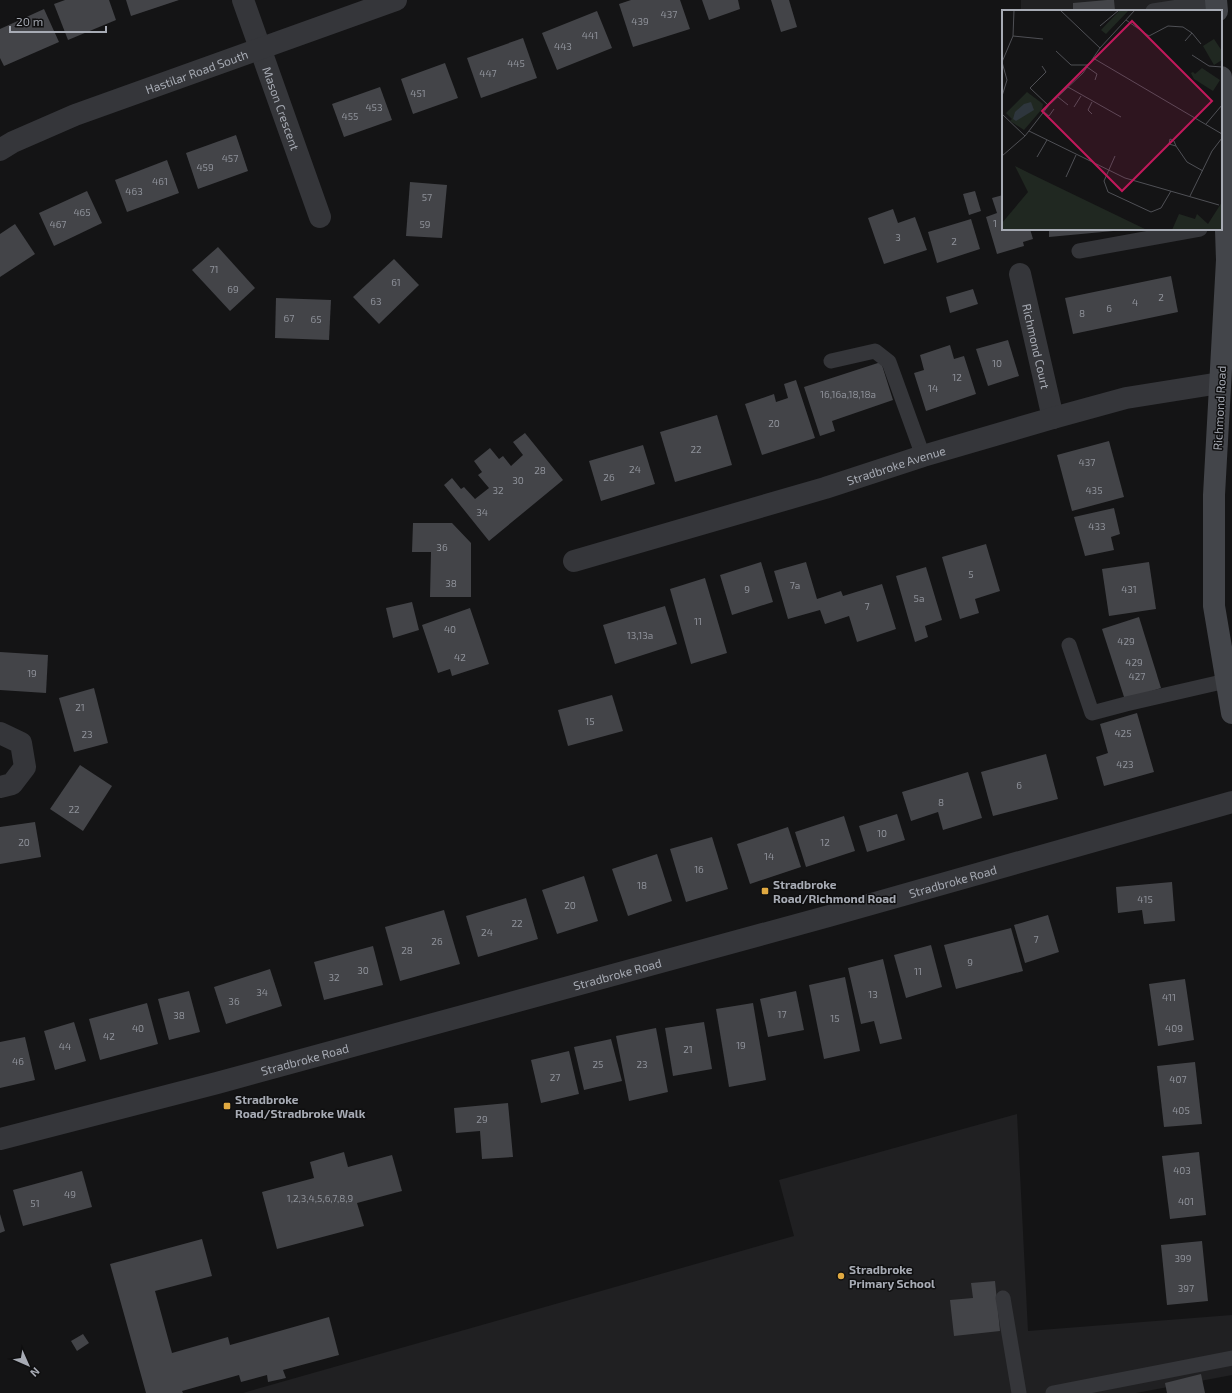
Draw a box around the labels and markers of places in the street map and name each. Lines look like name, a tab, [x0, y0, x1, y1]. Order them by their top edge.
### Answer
place label: Stradbroke Road/Richmond Road	[773, 877, 896, 905]
marker: Stradbroke Road/Richmond Road	[760, 886, 770, 896]
place label: Stradbroke Road/Stradbroke Walk	[235, 1092, 366, 1120]
marker: Stradbroke Road/Stradbroke Walk	[222, 1101, 232, 1111]
place label: Stradbroke Primary School	[849, 1262, 935, 1291]
marker: Stradbroke Primary School	[836, 1271, 846, 1281]

